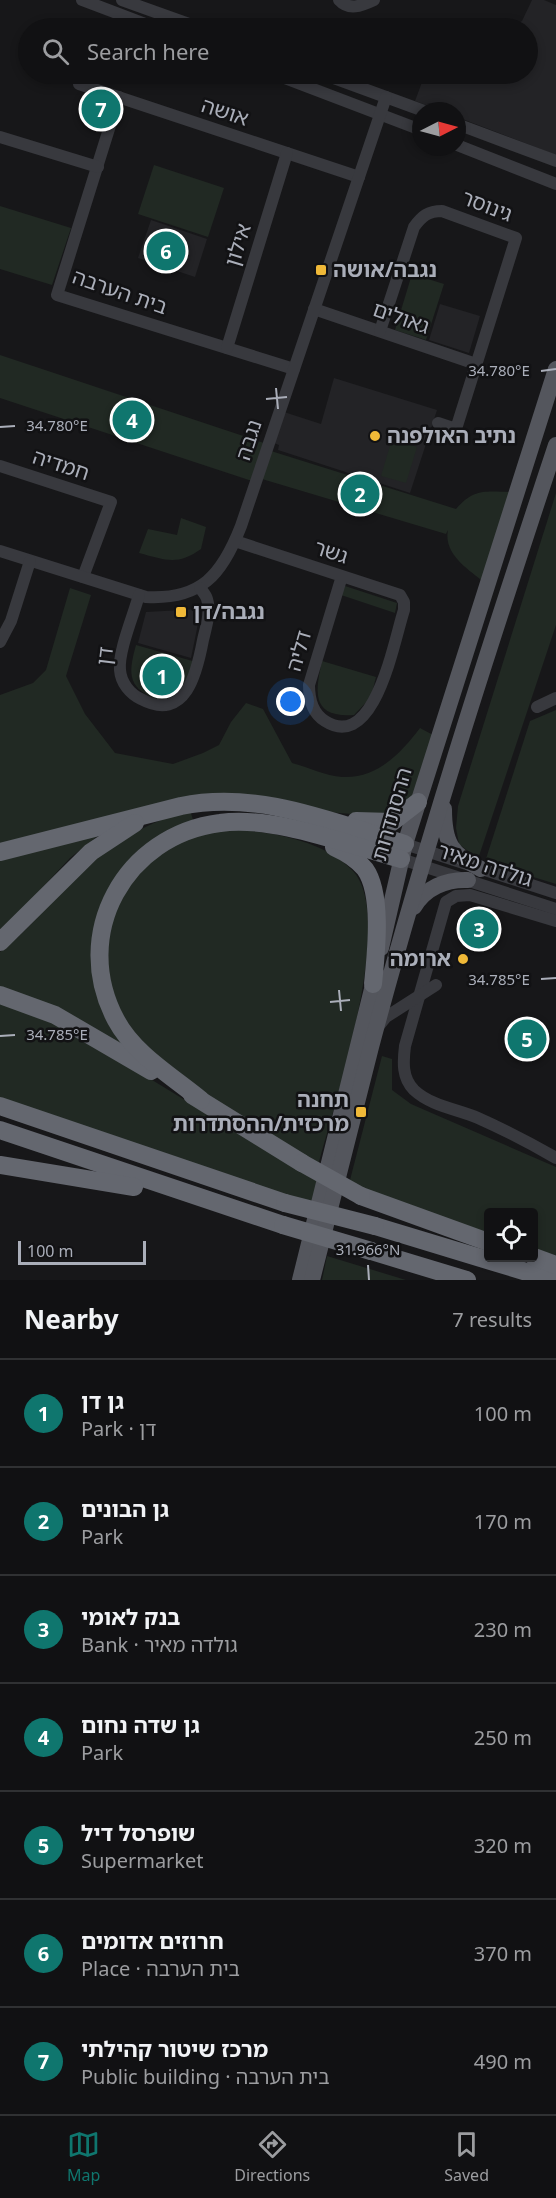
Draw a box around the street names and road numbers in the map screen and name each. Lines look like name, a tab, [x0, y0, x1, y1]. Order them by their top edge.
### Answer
street label: אושה	[198, 90, 253, 132]
street label: גינוסר	[458, 183, 517, 227]
street label: אילון	[217, 220, 257, 269]
street label: בית הערבה	[69, 262, 171, 320]
street label: גאולים	[369, 294, 434, 340]
street label: נגבה	[228, 416, 268, 464]
street label: חמדיה	[29, 442, 93, 486]
street label: גשר	[311, 532, 352, 570]
street label: דליה	[279, 627, 317, 674]
street label: דן	[89, 645, 119, 667]
street label: ההסתדרות	[364, 764, 418, 864]
street label: גולדה מאיר	[434, 836, 536, 893]

